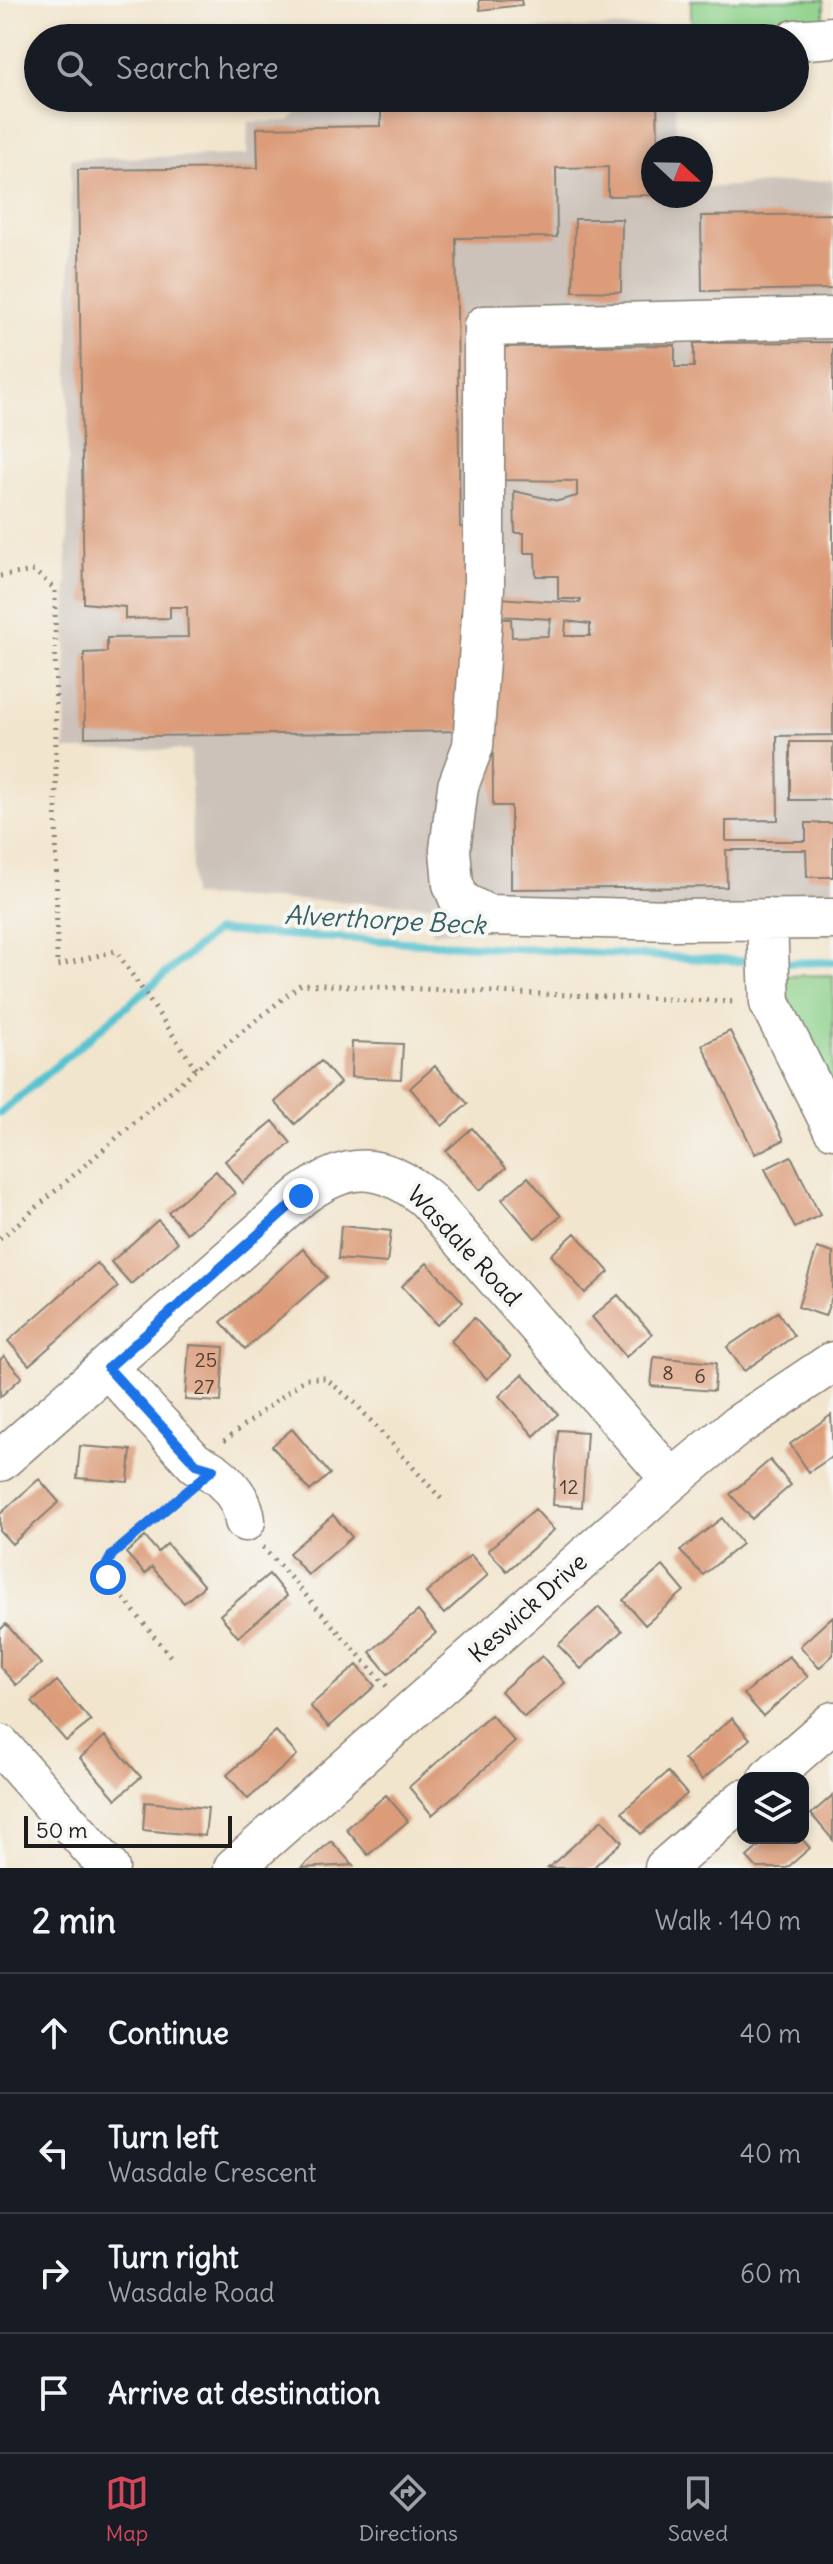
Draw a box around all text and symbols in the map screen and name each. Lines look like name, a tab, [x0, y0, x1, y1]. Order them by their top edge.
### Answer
search box	[24, 24, 809, 112]
icon: search	[52, 46, 96, 90]
text: Search here	[116, 49, 279, 87]
north arrow	[641, 136, 713, 208]
water label: Alverthorpe Beck	[284, 898, 488, 941]
route end	[283, 1178, 319, 1214]
street label: Wasdale Road	[401, 1179, 528, 1312]
house number: 25	[195, 1347, 217, 1372]
house number: 8	[662, 1360, 674, 1385]
house number: 6	[694, 1363, 706, 1388]
house number: 27	[194, 1374, 215, 1399]
house number: 12	[560, 1474, 578, 1499]
street label: Keswick Drive	[462, 1546, 593, 1668]
route start	[90, 1559, 126, 1595]
map controls	[737, 1772, 809, 1844]
button: layers	[737, 1772, 809, 1844]
scale bar	[24, 1812, 232, 1848]
text: 50 m	[36, 1816, 88, 1844]
text: 2 min	[32, 1899, 116, 1942]
text: Walk · 140 m	[655, 1904, 801, 1937]
icon: ahead	[32, 2011, 76, 2055]
text: Continue	[108, 2014, 229, 2052]
text: 40 m	[740, 2017, 801, 2050]
text: Turn left	[108, 2118, 219, 2156]
icon: left	[32, 2131, 76, 2175]
text: 40 m	[740, 2137, 801, 2170]
text: Wasdale Crescent	[108, 2156, 317, 2189]
text: Turn right	[108, 2238, 239, 2276]
icon: right	[32, 2251, 76, 2295]
text: 60 m	[740, 2257, 801, 2290]
text: Wasdale Road	[108, 2276, 275, 2309]
icon: arrive	[32, 2371, 76, 2415]
text: Arrive at destination	[108, 2374, 380, 2412]
tab: Map	[105, 2471, 149, 2547]
tab: Directions	[359, 2471, 458, 2547]
tab: Saved	[668, 2471, 728, 2547]

